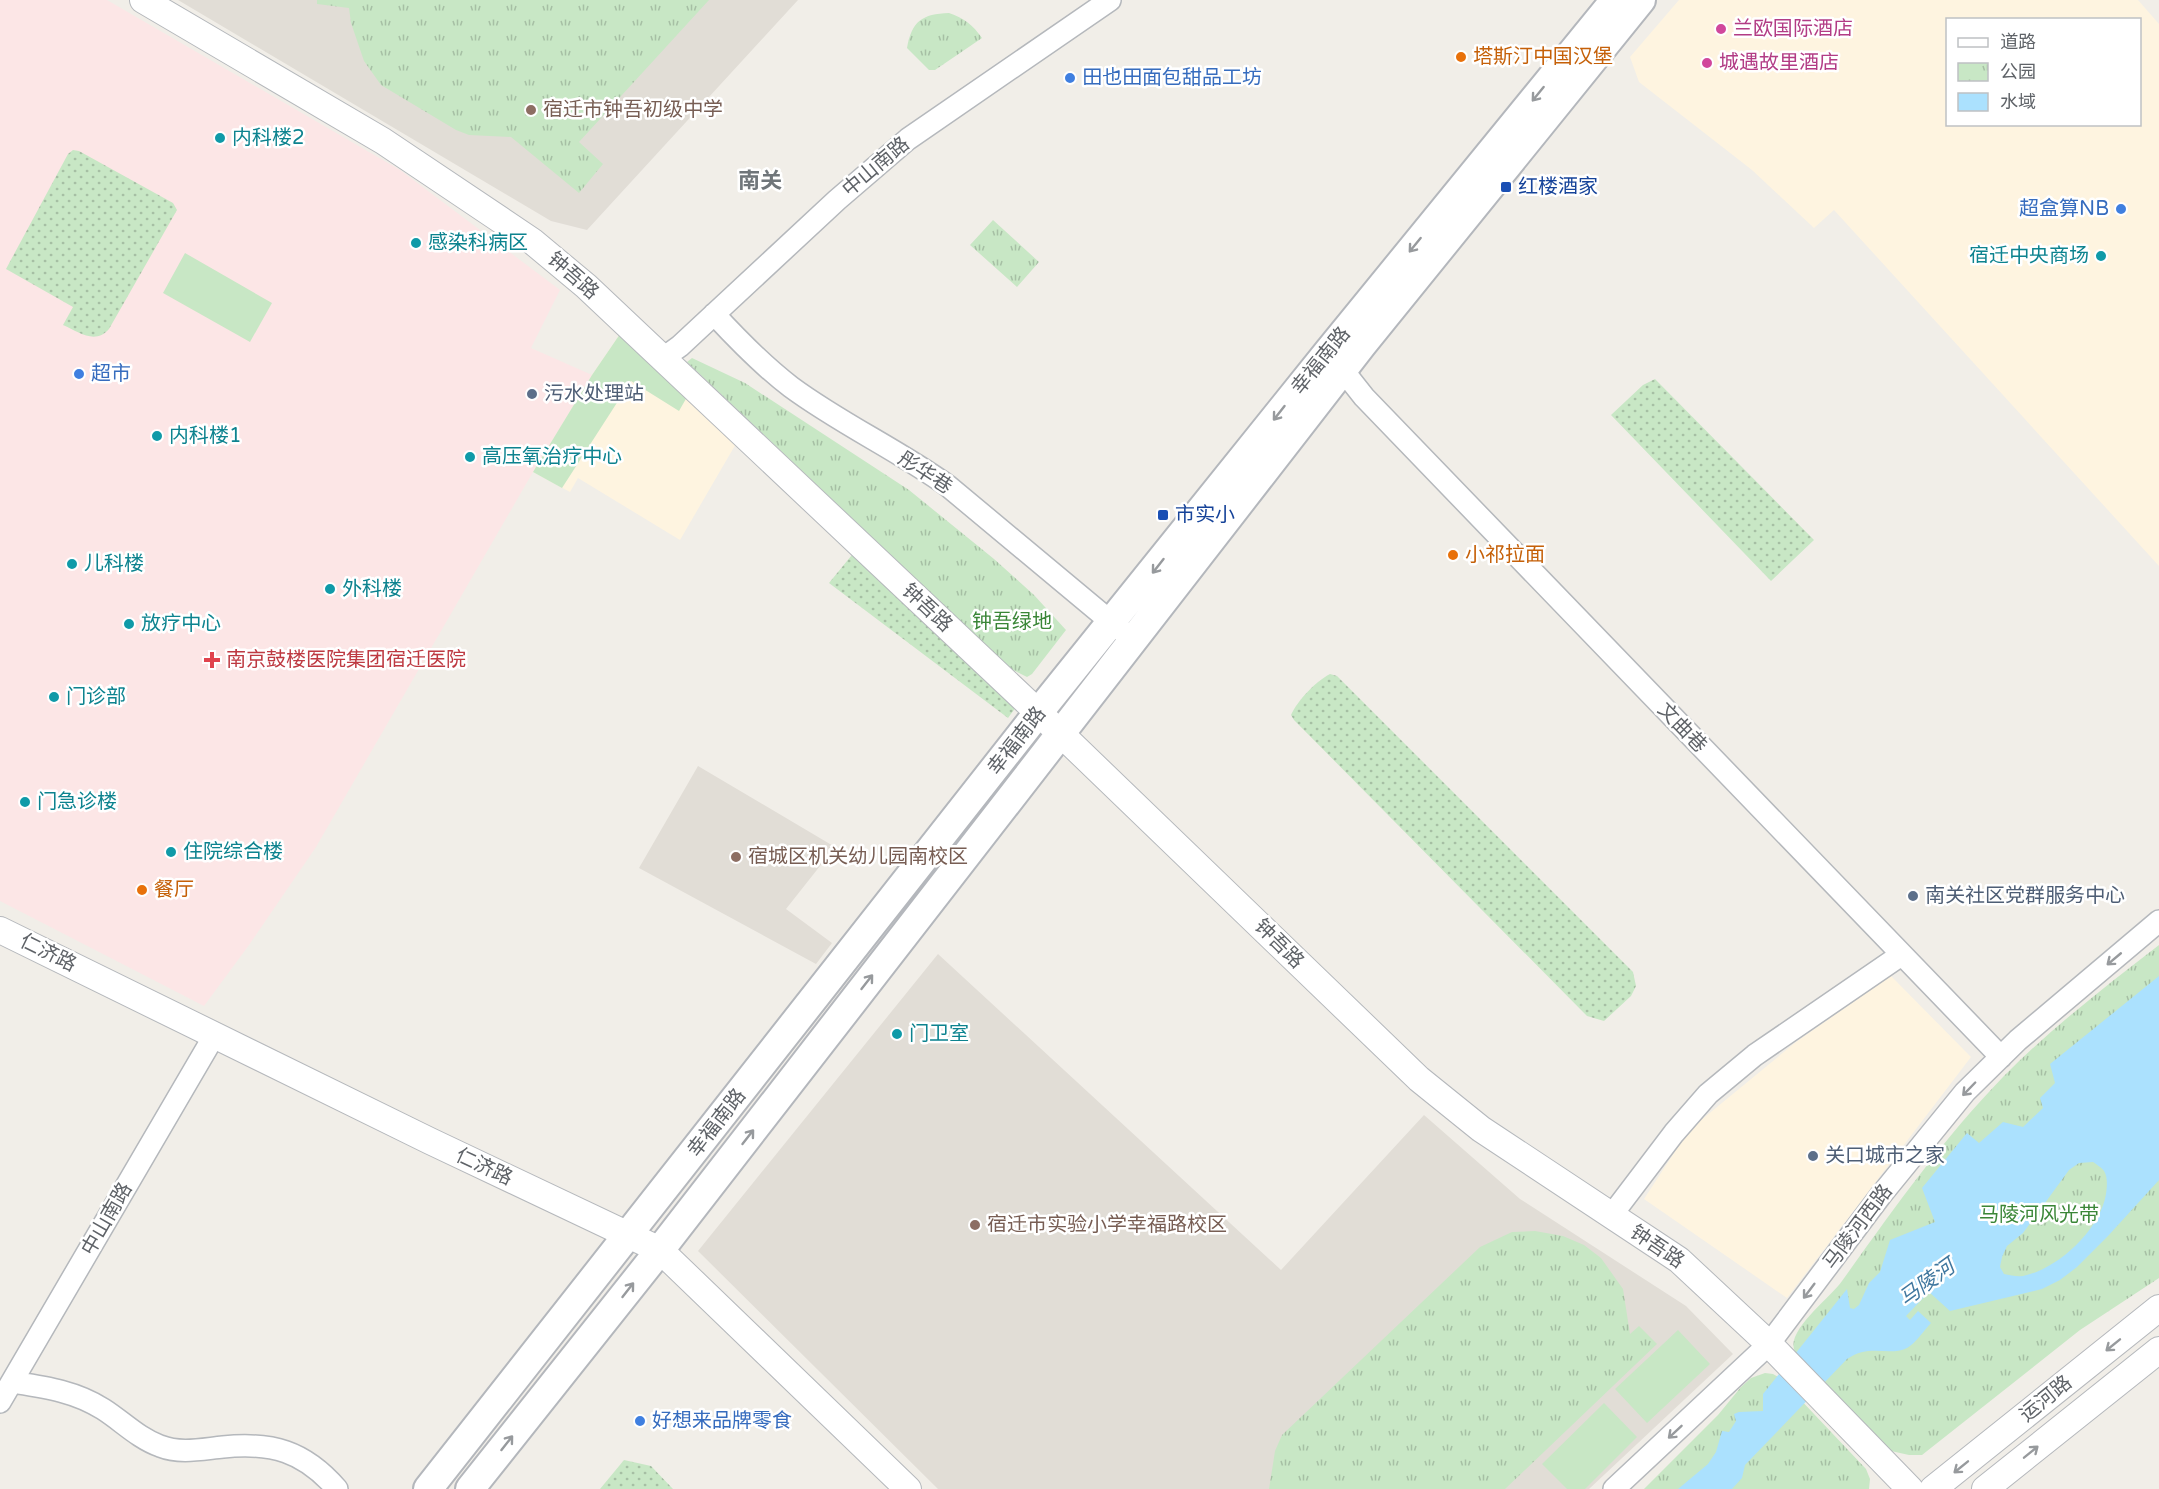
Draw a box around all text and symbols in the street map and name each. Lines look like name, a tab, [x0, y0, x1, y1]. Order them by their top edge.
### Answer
place label: 兰欧国际酒店	[1733, 17, 1853, 41]
legend	[1946, 18, 2141, 126]
marker: 兰欧国际酒店	[1714, 22, 1728, 36]
text: 道路	[2000, 31, 2036, 53]
place label: 塔斯汀中国汉堡	[1473, 45, 1613, 69]
marker: 塔斯汀中国汉堡	[1454, 50, 1468, 64]
place label: 城遇故里酒店	[1719, 51, 1839, 75]
marker: 城遇故里酒店	[1700, 56, 1714, 70]
text: 公园	[2000, 61, 2036, 83]
place label: 田也田面包甜品工坊	[1082, 66, 1262, 90]
marker: 田也田面包甜品工坊	[1063, 71, 1077, 85]
one-way arrow	[1532, 86, 1545, 102]
text: 水域	[2000, 91, 2036, 113]
place label: 宿迁市钟吾初级中学	[543, 98, 723, 122]
marker: 宿迁市钟吾初级中学	[524, 103, 538, 117]
place label: 内科楼2	[232, 126, 305, 150]
marker: 内科楼2	[213, 131, 227, 145]
street label: 中山南路	[838, 132, 914, 202]
district label: 南关	[738, 168, 782, 194]
place label: 红楼酒家	[1518, 175, 1598, 199]
marker: 红楼酒家	[1499, 180, 1513, 194]
place label: 超盒算NB	[2019, 197, 2109, 221]
marker: 超盒算NB	[2114, 202, 2128, 216]
place label: 感染科病区	[428, 231, 528, 255]
marker: 感染科病区	[409, 236, 423, 250]
one-way arrow	[1408, 237, 1422, 252]
place label: 宿迁中央商场	[1969, 244, 2089, 268]
street label: 钟吾路	[542, 247, 604, 305]
marker: 宿迁中央商场	[2094, 249, 2108, 263]
street label: 幸福南路	[1287, 322, 1355, 400]
place label: 超市	[91, 362, 131, 386]
marker: 超市	[72, 367, 86, 381]
place label: 污水处理站	[544, 382, 644, 406]
marker: 污水处理站	[525, 387, 539, 401]
one-way arrow	[1273, 405, 1286, 421]
place label: 内科楼1	[169, 424, 242, 448]
marker: 内科楼1	[150, 429, 164, 443]
place label: 高压氧治疗中心	[482, 445, 622, 469]
street label: 彤华巷	[893, 447, 957, 499]
marker: 高压氧治疗中心	[463, 450, 477, 464]
place label: 市实小	[1175, 503, 1235, 527]
marker: 市实小	[1156, 508, 1170, 522]
place label: 小祁拉面	[1465, 543, 1545, 567]
marker: 小祁拉面	[1446, 548, 1460, 562]
place label: 儿科楼	[84, 552, 144, 576]
marker: 儿科楼	[65, 557, 79, 571]
one-way arrow	[1151, 557, 1164, 573]
place label: 外科楼	[342, 577, 402, 601]
street label: 钟吾路	[897, 579, 957, 637]
marker: 外科楼	[323, 582, 337, 596]
park label: 钟吾绿地	[972, 610, 1052, 634]
place label: 放疗中心	[141, 612, 221, 636]
marker: 放疗中心	[122, 617, 136, 631]
place label: 南京鼓楼医院集团宿迁医院	[226, 648, 466, 672]
marker: 南京鼓楼医院集团宿迁医院	[203, 651, 221, 669]
place label: 门诊部	[66, 685, 126, 709]
marker: 门诊部	[47, 690, 61, 704]
street label: 文曲巷	[1653, 698, 1711, 758]
street label: 幸福南路	[983, 702, 1051, 780]
place label: 门急诊楼	[37, 790, 117, 814]
marker: 门急诊楼	[18, 795, 32, 809]
place label: 住院综合楼	[183, 840, 283, 864]
marker: 住院综合楼	[164, 845, 178, 859]
place label: 宿城区机关幼儿园南校区	[748, 845, 968, 869]
marker: 宿城区机关幼儿园南校区	[729, 850, 743, 864]
place label: 餐厅	[154, 878, 194, 902]
marker: 餐厅	[135, 883, 149, 897]
place label: 南关社区党群服务中心	[1925, 884, 2125, 908]
marker: 南关社区党群服务中心	[1906, 889, 1920, 903]
street label: 钟吾路	[1249, 914, 1309, 974]
street label: 仁济路	[16, 929, 80, 977]
one-way arrow	[2107, 952, 2122, 966]
one-way arrow	[861, 975, 873, 991]
place label: 门卫室	[909, 1022, 969, 1046]
marker: 门卫室	[890, 1027, 904, 1041]
one-way arrow	[1961, 1081, 1976, 1096]
street label: 幸福南路	[683, 1084, 751, 1162]
one-way arrow	[741, 1129, 754, 1145]
street label: 仁济路	[452, 1143, 516, 1191]
place label: 关口城市之家	[1825, 1144, 1945, 1168]
marker: 关口城市之家	[1806, 1149, 1820, 1163]
street label: 中山南路	[77, 1178, 137, 1260]
street label: 马陵河西路	[1818, 1180, 1898, 1274]
park label: 马陵河风光带	[1979, 1203, 2099, 1227]
place label: 宿迁市实验小学幸福路校区	[987, 1213, 1227, 1237]
marker: 宿迁市实验小学幸福路校区	[968, 1218, 982, 1232]
street label: 钟吾路	[1625, 1220, 1689, 1274]
water label: 马陵河	[1894, 1252, 1963, 1312]
one-way arrow	[621, 1283, 634, 1299]
one-way arrow	[1803, 1283, 1816, 1299]
one-way arrow	[2106, 1338, 2122, 1351]
street label: 运河路	[2015, 1371, 2077, 1427]
place label: 好想来品牌零食	[652, 1409, 792, 1433]
marker: 好想来品牌零食	[633, 1414, 647, 1428]
one-way arrow	[1668, 1425, 1683, 1439]
one-way arrow	[500, 1435, 513, 1451]
one-way arrow	[2022, 1446, 2038, 1459]
one-way arrow	[1953, 1460, 1969, 1473]

